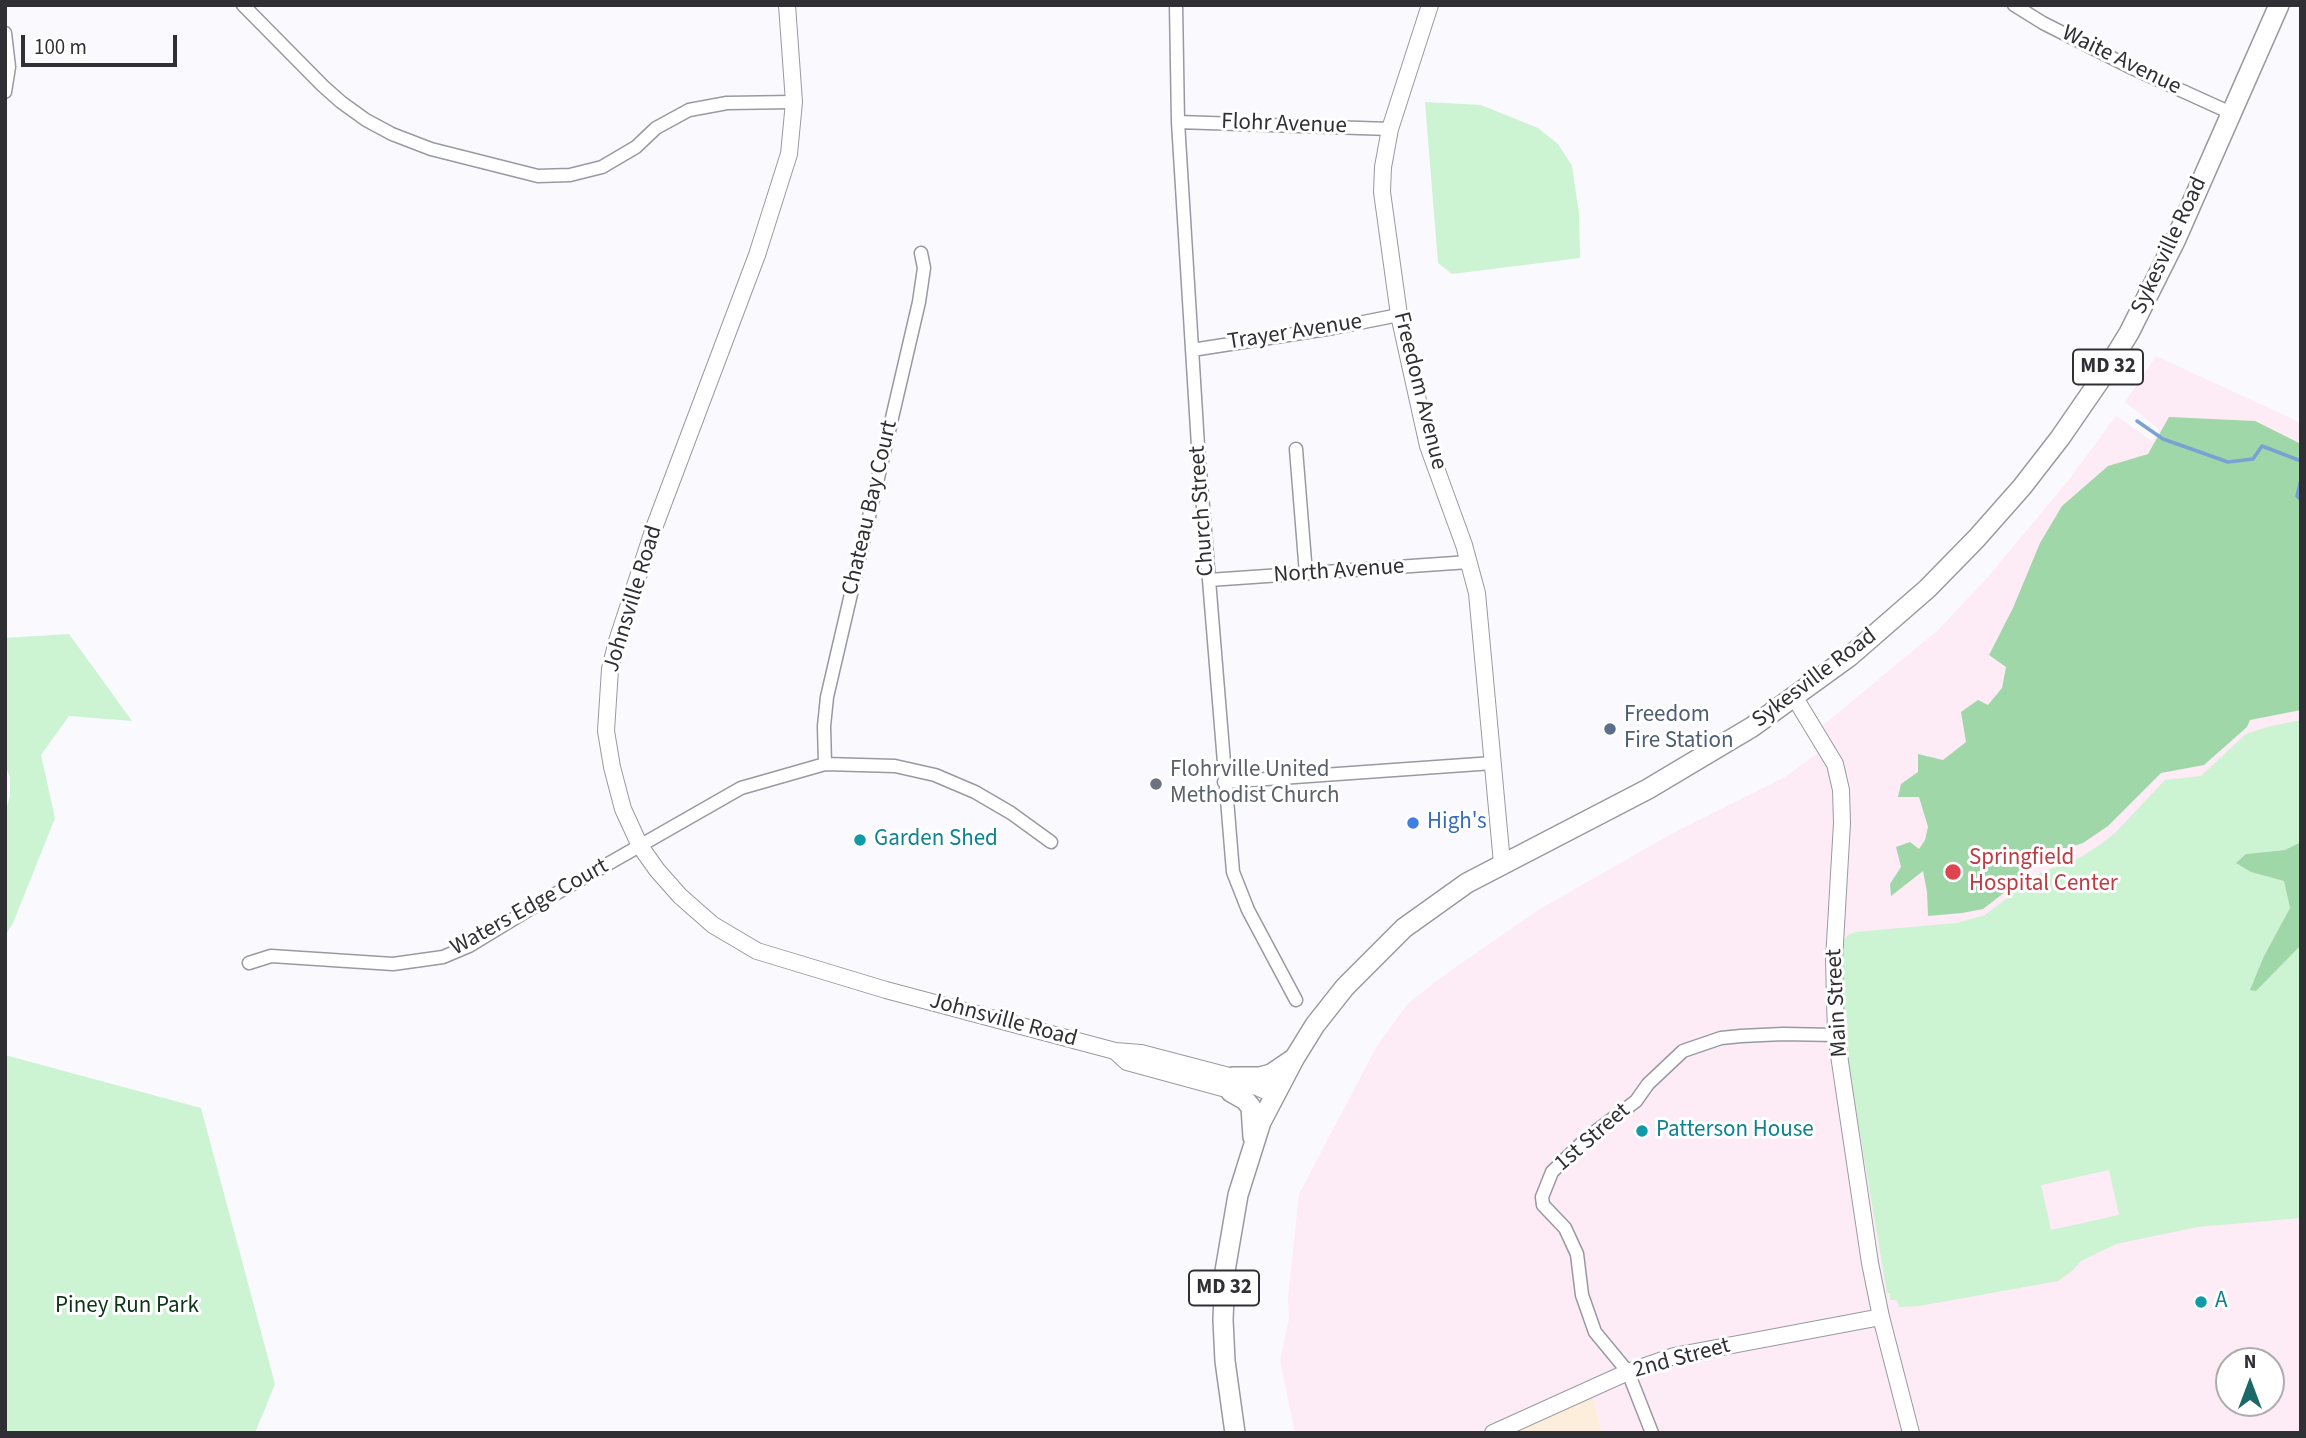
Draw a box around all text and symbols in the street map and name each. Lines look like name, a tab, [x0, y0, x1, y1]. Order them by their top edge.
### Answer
street label: Waite Avenue	[2057, 20, 2185, 102]
scale bar	[24, 21, 180, 65]
text: 100 m	[34, 32, 87, 62]
street label: Flohr Avenue	[1221, 109, 1347, 141]
street label: Sykesville Road	[2126, 173, 2214, 319]
street label: Trayer Avenue	[1226, 309, 1364, 357]
street label: Freedom Avenue	[1386, 309, 1452, 473]
road number: MD 32	[2073, 350, 2143, 384]
street label: Chateau Bay Court	[837, 418, 905, 598]
street label: Church Street	[1185, 445, 1221, 577]
street label: Johnsville Road	[599, 522, 669, 676]
street label: North Avenue	[1273, 554, 1405, 590]
street label: Sykesville Road	[1747, 623, 1883, 735]
place label: Freedom Fire Station	[1624, 702, 1734, 756]
marker: Freedom Fire Station	[1602, 721, 1618, 737]
place label: Flohrville United Methodist Church	[1170, 757, 1340, 811]
marker: Flohrville United Methodist Church	[1148, 776, 1164, 792]
place label: High's	[1427, 809, 1487, 837]
marker: High's	[1405, 815, 1421, 831]
place label: Garden Shed	[874, 826, 998, 854]
marker: Garden Shed	[852, 832, 868, 848]
place label: Springfield Hospital Center	[1969, 845, 2118, 899]
street label: Waters Edge Court	[446, 853, 614, 963]
marker: Springfield Hospital Center	[1943, 862, 1963, 882]
street label: Main Street	[1821, 948, 1855, 1058]
street label: Johnsville Road	[926, 988, 1080, 1054]
street label: 1st Street	[1550, 1098, 1636, 1178]
place label: Patterson House	[1656, 1117, 1814, 1145]
marker: Patterson House	[1634, 1123, 1650, 1139]
road number: MD 32	[1189, 1270, 1259, 1306]
place label: A	[2215, 1288, 2227, 1316]
park label: Piney Run Park	[55, 1293, 199, 1321]
marker: A	[2193, 1294, 2209, 1310]
street label: 2nd Street	[1631, 1333, 1733, 1385]
north arrow	[2215, 1347, 2285, 1417]
text: N	[2244, 1349, 2256, 1376]

